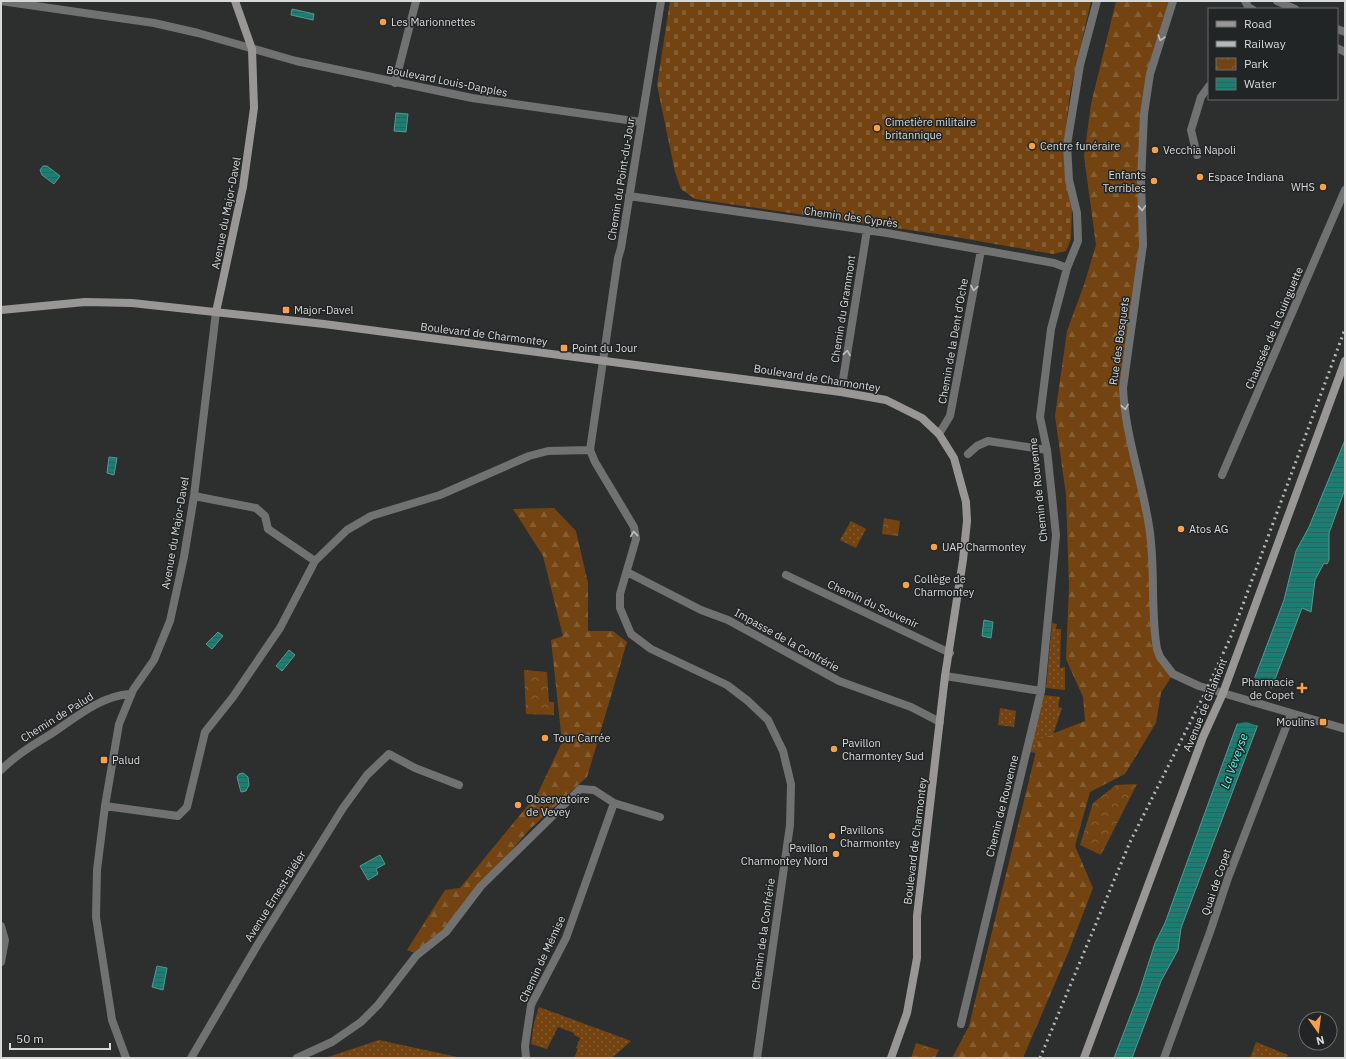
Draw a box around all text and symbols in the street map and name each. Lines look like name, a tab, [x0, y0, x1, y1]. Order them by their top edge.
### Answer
legend	[1208, 8, 1338, 100]
place label: Les Marionnettes	[391, 15, 476, 29]
text: Road	[1244, 16, 1272, 31]
marker: Les Marionnettes	[378, 17, 388, 27]
one-way arrow	[1157, 35, 1166, 42]
text: Railway	[1244, 36, 1286, 51]
text: Park	[1244, 56, 1269, 71]
street label: Boulevard Louis-Dapples	[385, 62, 509, 100]
text: Water	[1244, 76, 1277, 91]
place label: Cimetière militaire britannique	[885, 115, 976, 142]
street label: Chemin du Point-du-Jour	[604, 117, 638, 241]
marker: Cimetière militaire britannique	[872, 123, 882, 133]
place label: Centre funéraire	[1040, 139, 1120, 153]
marker: Centre funéraire	[1027, 141, 1037, 151]
place label: Vecchia Napoli	[1163, 143, 1236, 157]
marker: Vecchia Napoli	[1150, 145, 1160, 155]
street label: Avenue du Major-Davel	[208, 156, 244, 270]
place label: Enfants Terribles	[1103, 168, 1146, 195]
place label: Espace Indiana	[1208, 170, 1284, 184]
marker: Espace Indiana	[1195, 172, 1205, 182]
marker: Enfants Terribles	[1149, 176, 1159, 186]
place label: WHS	[1291, 180, 1315, 194]
marker: WHS	[1318, 182, 1328, 192]
street label: Chemin des Cyprès	[803, 203, 899, 231]
one-way arrow	[1138, 205, 1146, 211]
street label: Chemin du Grammont	[828, 254, 858, 364]
street label: Chaussée de la Guinguette	[1242, 265, 1306, 391]
street label: Chemin de la Dent d'Oche	[935, 277, 971, 405]
one-way arrow	[970, 285, 979, 291]
street label: Rue des Bosquets	[1106, 296, 1132, 386]
place label: Major-Davel	[294, 303, 353, 317]
marker: Major-Davel	[281, 305, 291, 315]
street label: Boulevard de Charmontey	[420, 319, 549, 349]
place label: Point du Jour	[572, 341, 637, 355]
marker: Point du Jour	[559, 343, 569, 353]
one-way arrow	[842, 350, 851, 356]
street label: Boulevard de Charmontey	[753, 361, 882, 395]
one-way arrow	[1120, 403, 1129, 410]
street label: Chemin de Rouvenne	[1026, 437, 1050, 543]
street label: Avenue du Major-Davel	[158, 476, 192, 590]
place label: Atos AG	[1189, 522, 1228, 536]
marker: Atos AG	[1176, 524, 1186, 534]
one-way arrow	[630, 531, 639, 537]
place label: UAP Charmontey	[942, 540, 1026, 554]
marker: UAP Charmontey	[929, 542, 939, 552]
place label: Collège de Charmontey	[914, 572, 975, 599]
street label: Chemin du Souvenir	[825, 577, 921, 631]
marker: Collège de Charmontey	[901, 580, 911, 590]
street label: Impasse de la Confrérie	[732, 605, 842, 675]
street label: Avenue de Gilamont	[1180, 656, 1230, 754]
place label: Pharmacie de Copet	[1241, 675, 1294, 702]
marker: Pharmacie de Copet	[1297, 683, 1307, 693]
street label: Chemin de Palud	[18, 689, 96, 745]
place label: Moulins	[1276, 715, 1315, 729]
marker: Moulins	[1318, 717, 1328, 727]
place label: Tour Carrée	[553, 731, 610, 745]
water label: La Veveyse	[1217, 731, 1251, 791]
marker: Tour Carrée	[540, 733, 550, 743]
place label: Pavillon Charmontey Sud	[842, 736, 924, 763]
marker: Pavillon Charmontey Sud	[829, 744, 839, 754]
place label: Palud	[112, 753, 140, 767]
street label: Chemin de Rouvenne	[983, 754, 1021, 858]
marker: Palud	[99, 755, 109, 765]
street label: Boulevard de Charmontey	[900, 776, 930, 905]
place label: Observatoire de Vevey	[526, 792, 590, 819]
marker: Observatoire de Vevey	[513, 800, 523, 810]
place label: Pavillons Charmontey	[840, 823, 901, 850]
marker: Pavillons Charmontey	[827, 831, 837, 841]
place label: Pavillon Charmontey Nord	[741, 841, 828, 868]
street label: Quai de Copet	[1198, 847, 1234, 917]
street label: Avenue Ernest-Biéler	[241, 848, 309, 944]
marker: Pavillon Charmontey Nord	[831, 849, 841, 859]
street label: Chemin de la Confrérie	[748, 877, 778, 991]
street label: Chemin de Mémise	[516, 913, 568, 1005]
north arrow	[1298, 1011, 1338, 1051]
scale bar	[10, 1025, 110, 1051]
text: 50 m	[16, 1031, 44, 1046]
text: N	[1315, 1033, 1326, 1048]

